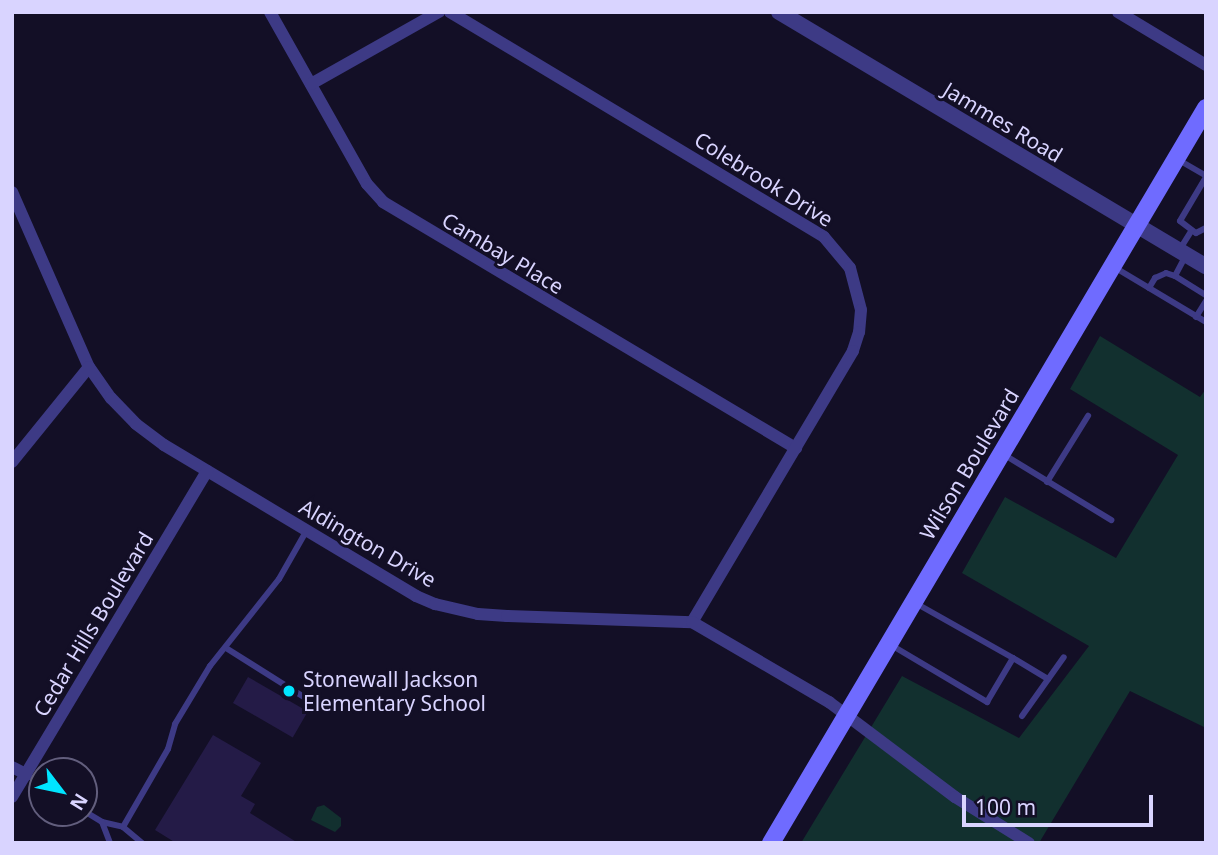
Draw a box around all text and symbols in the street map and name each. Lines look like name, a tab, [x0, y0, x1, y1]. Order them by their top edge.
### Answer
street label: Jammes Road	[939, 77, 1067, 167]
street label: Colebrook Drive	[690, 126, 838, 232]
street label: Cambay Place	[438, 207, 568, 299]
street label: Wilson Boulevard	[914, 384, 1024, 544]
street label: Aldington Drive	[295, 494, 441, 592]
street label: Cedar Hills Boulevard	[28, 527, 158, 721]
place label: Stonewall Jackson Elementary School	[303, 666, 486, 716]
marker: Stonewall Jackson Elementary School	[281, 683, 297, 699]
north arrow	[28, 757, 98, 827]
scale bar	[966, 782, 1157, 826]
text: N	[64, 789, 94, 816]
text: 100 m	[975, 793, 1036, 821]

